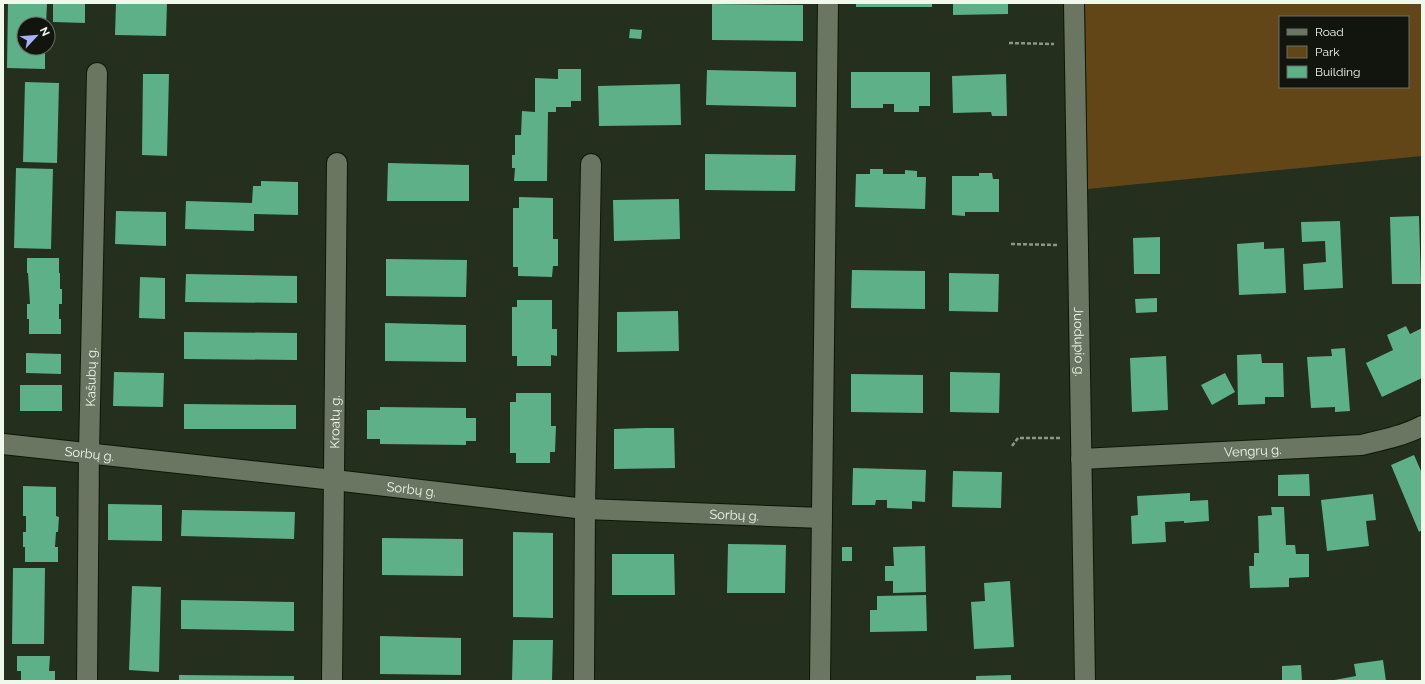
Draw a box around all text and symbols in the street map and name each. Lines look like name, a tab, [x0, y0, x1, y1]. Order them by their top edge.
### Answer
north arrow	[16, 16, 56, 56]
legend	[1279, 16, 1409, 88]
text: N	[37, 25, 52, 38]
text: Road	[1315, 25, 1344, 39]
text: Park	[1315, 45, 1340, 59]
text: Building	[1315, 65, 1361, 79]
street label: Juodupio g.	[1071, 307, 1088, 377]
street label: Kašubų g.	[82, 347, 99, 407]
street label: Kroatų g.	[327, 395, 342, 449]
street label: Vengrų g.	[1224, 441, 1282, 459]
street label: Sorbų g.	[64, 443, 115, 464]
street label: Sorbų g.	[386, 479, 437, 499]
street label: Sorbų g.	[709, 506, 759, 523]

